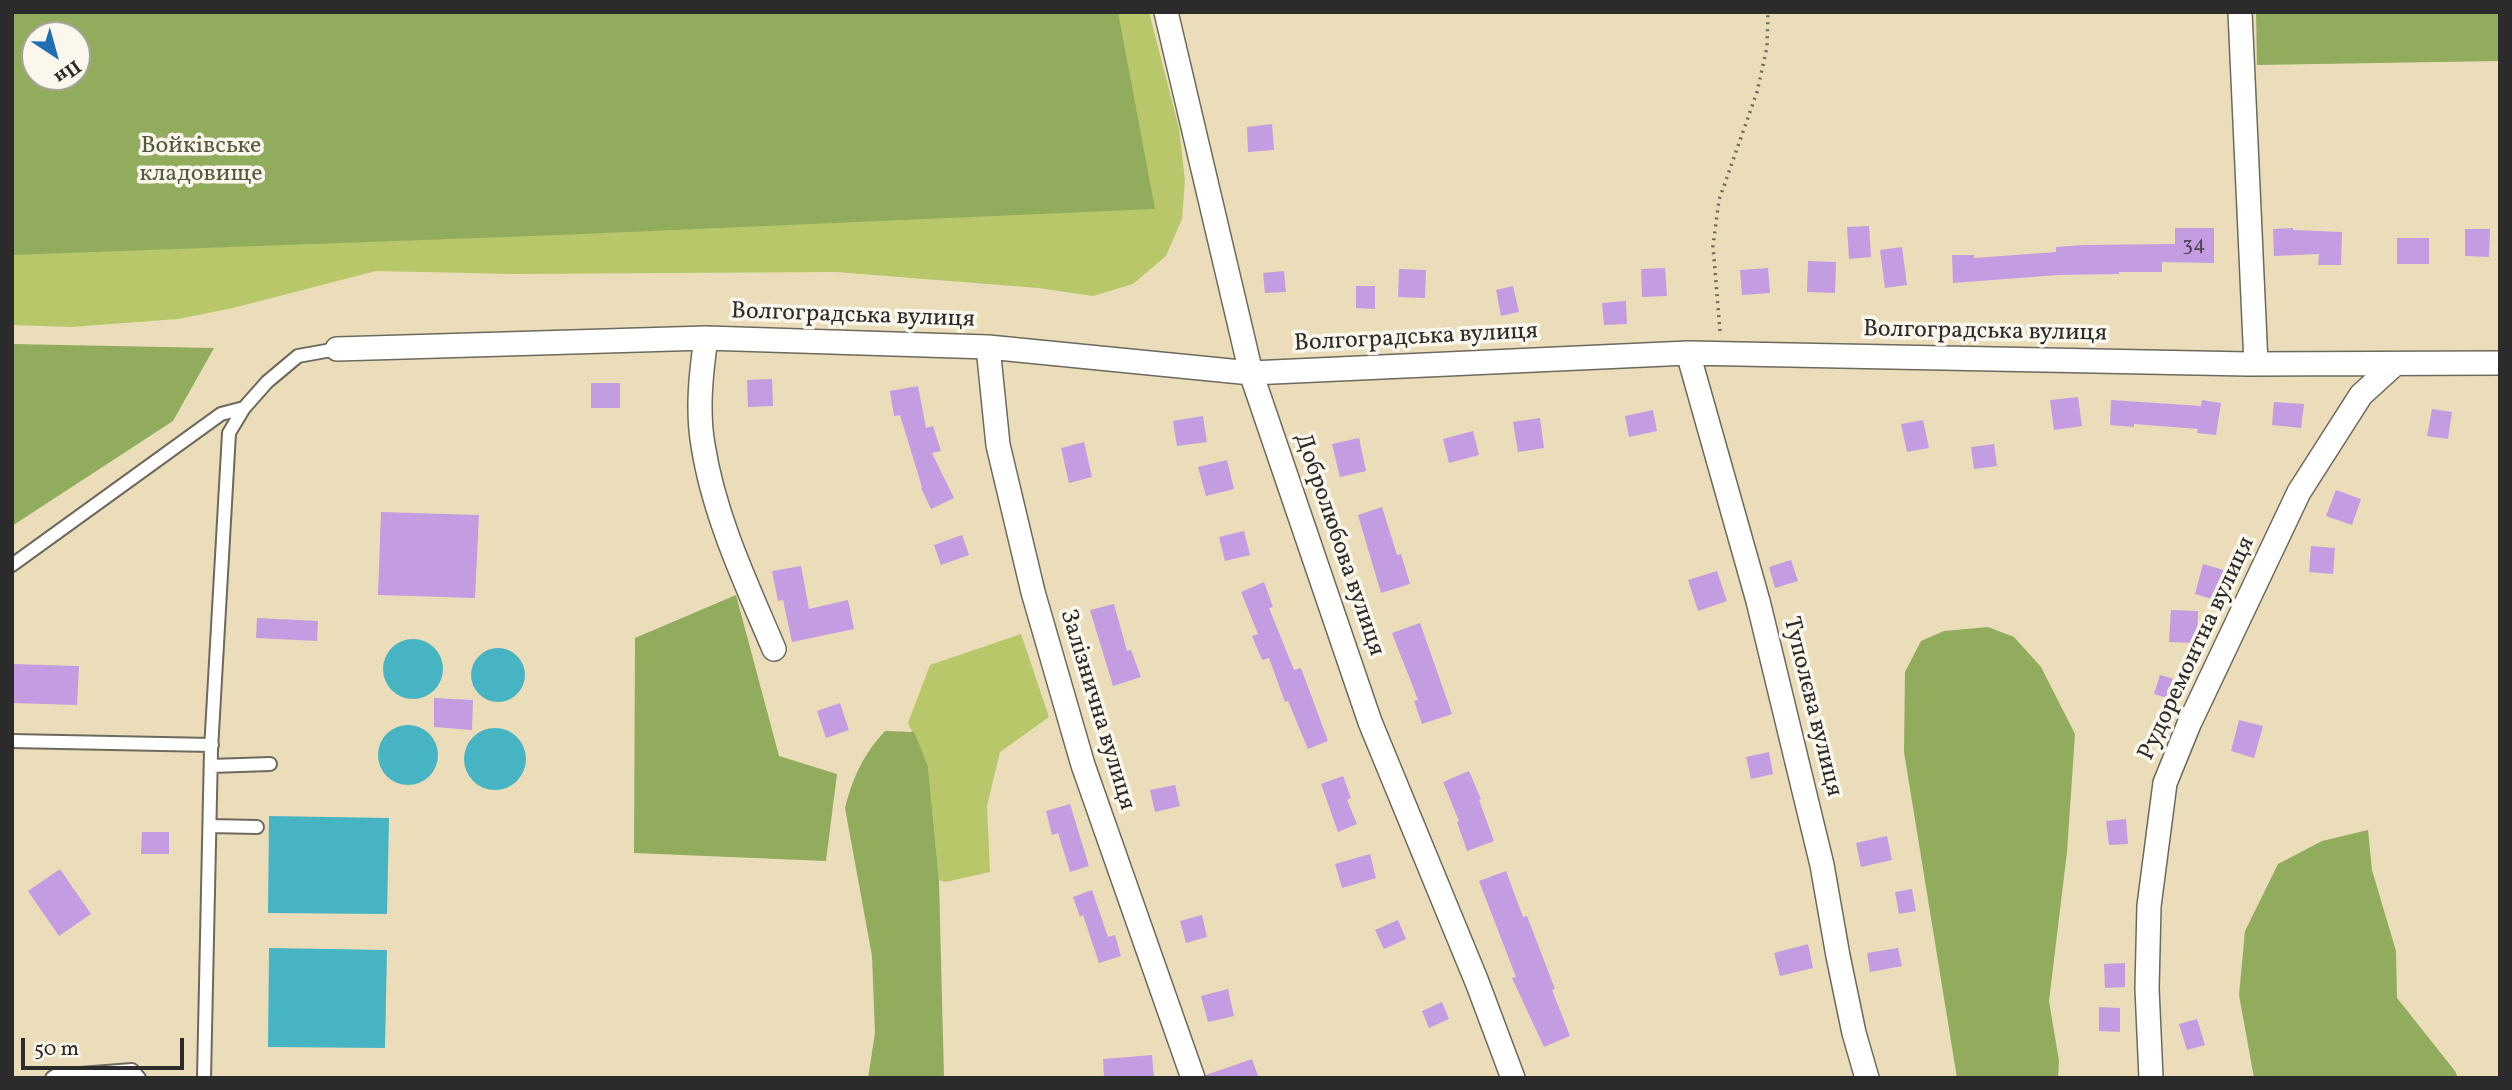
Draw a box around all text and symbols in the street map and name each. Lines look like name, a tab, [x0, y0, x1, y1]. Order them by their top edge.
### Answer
north arrow	[21, 21, 91, 91]
text: Пн	[49, 53, 86, 90]
park label: Войківське кладовище	[139, 134, 263, 190]
house number: 34	[2182, 233, 2206, 259]
street label: Волгоградська вулиця	[731, 298, 975, 336]
street label: Волгоградська вулиця	[1863, 316, 2107, 350]
street label: Волгоградська вулиця	[1293, 318, 1539, 360]
street label: Добролюбова вулиця	[1286, 430, 1390, 660]
street label: Рудоремонтна вулиця	[2134, 533, 2262, 765]
street label: Залізнична вулиця	[1052, 606, 1140, 814]
street label: Туполєва вулиця	[1775, 614, 1847, 800]
scale bar	[24, 1024, 187, 1068]
text: 50 m	[34, 1035, 79, 1064]

